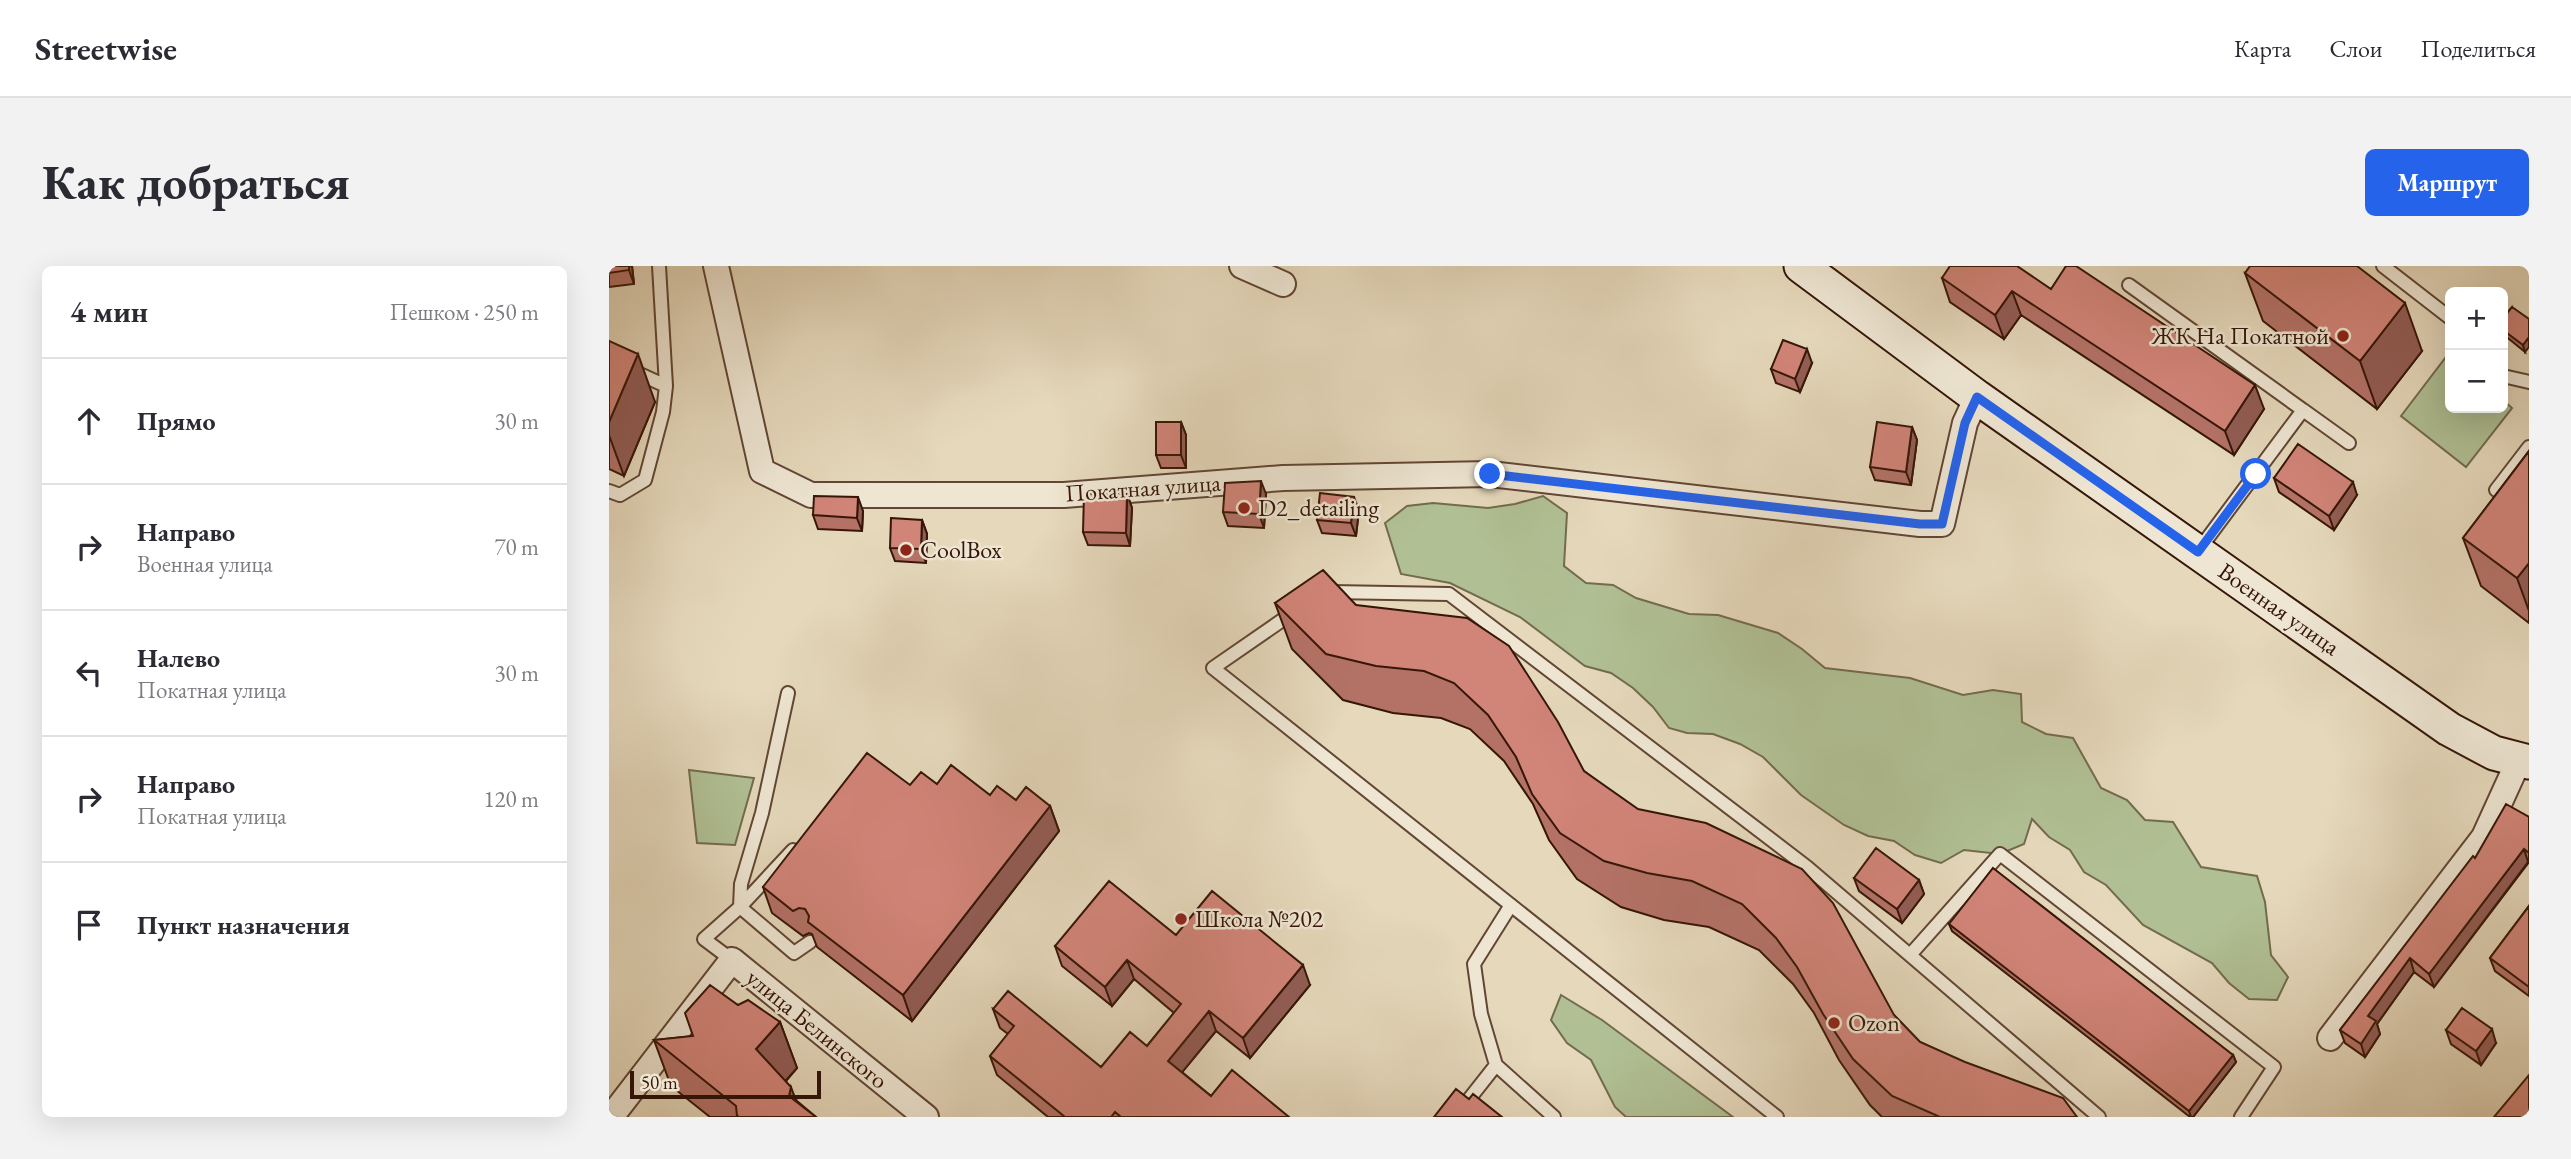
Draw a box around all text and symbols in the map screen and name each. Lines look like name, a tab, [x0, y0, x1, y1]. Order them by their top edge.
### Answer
text: Streetwise	[35, 27, 177, 70]
text: Карта	[2234, 33, 2291, 64]
text: Слои	[2329, 33, 2383, 64]
text: Поделиться	[2421, 33, 2536, 64]
button: Маршрут	[2365, 149, 2529, 216]
text: Как добраться	[42, 150, 350, 214]
map controls	[2445, 287, 2508, 413]
button: +	[2445, 287, 2508, 350]
text: 4 мин	[70, 292, 148, 331]
text: Пешком · 250 m	[390, 297, 539, 327]
place label: ЖК На Покатной	[2151, 320, 2329, 351]
marker: ЖК На Покатной	[2335, 328, 2351, 344]
button: −	[2445, 350, 2508, 413]
icon: ahead	[70, 402, 108, 440]
text: Прямо	[137, 404, 216, 438]
text: 30 m	[494, 406, 539, 436]
route end	[1474, 458, 1505, 489]
route start	[2240, 458, 2271, 489]
street label: Покатная улица	[1064, 467, 1222, 508]
place label: D2_detailing	[1258, 492, 1379, 523]
marker: D2_detailing	[1236, 500, 1252, 516]
text: Направо	[137, 515, 235, 549]
icon: right	[70, 528, 108, 566]
text: 70 m	[494, 532, 539, 562]
place label: CoolBox	[920, 534, 1002, 565]
marker: CoolBox	[898, 542, 914, 558]
text: Военная улица	[137, 549, 273, 579]
street label: Военная улица	[2212, 555, 2346, 662]
text: Налево	[137, 641, 220, 675]
icon: left	[70, 654, 108, 692]
text: 30 m	[494, 658, 539, 688]
text: Покатная улица	[137, 675, 286, 705]
text: Направо	[137, 767, 235, 801]
icon: right	[70, 780, 108, 818]
text: 120 m	[483, 784, 539, 814]
text: Покатная улица	[137, 801, 286, 831]
place label: Школа №202	[1195, 903, 1324, 934]
icon: arrive	[70, 906, 108, 944]
text: Пункт назначения	[137, 908, 350, 942]
marker: Школа №202	[1173, 911, 1189, 927]
street label: улица Белинского	[740, 962, 895, 1095]
place label: Ozon	[1848, 1007, 1900, 1038]
marker: Ozon	[1826, 1015, 1842, 1031]
scale bar	[630, 1068, 821, 1100]
text: 50 m	[641, 1070, 678, 1095]

